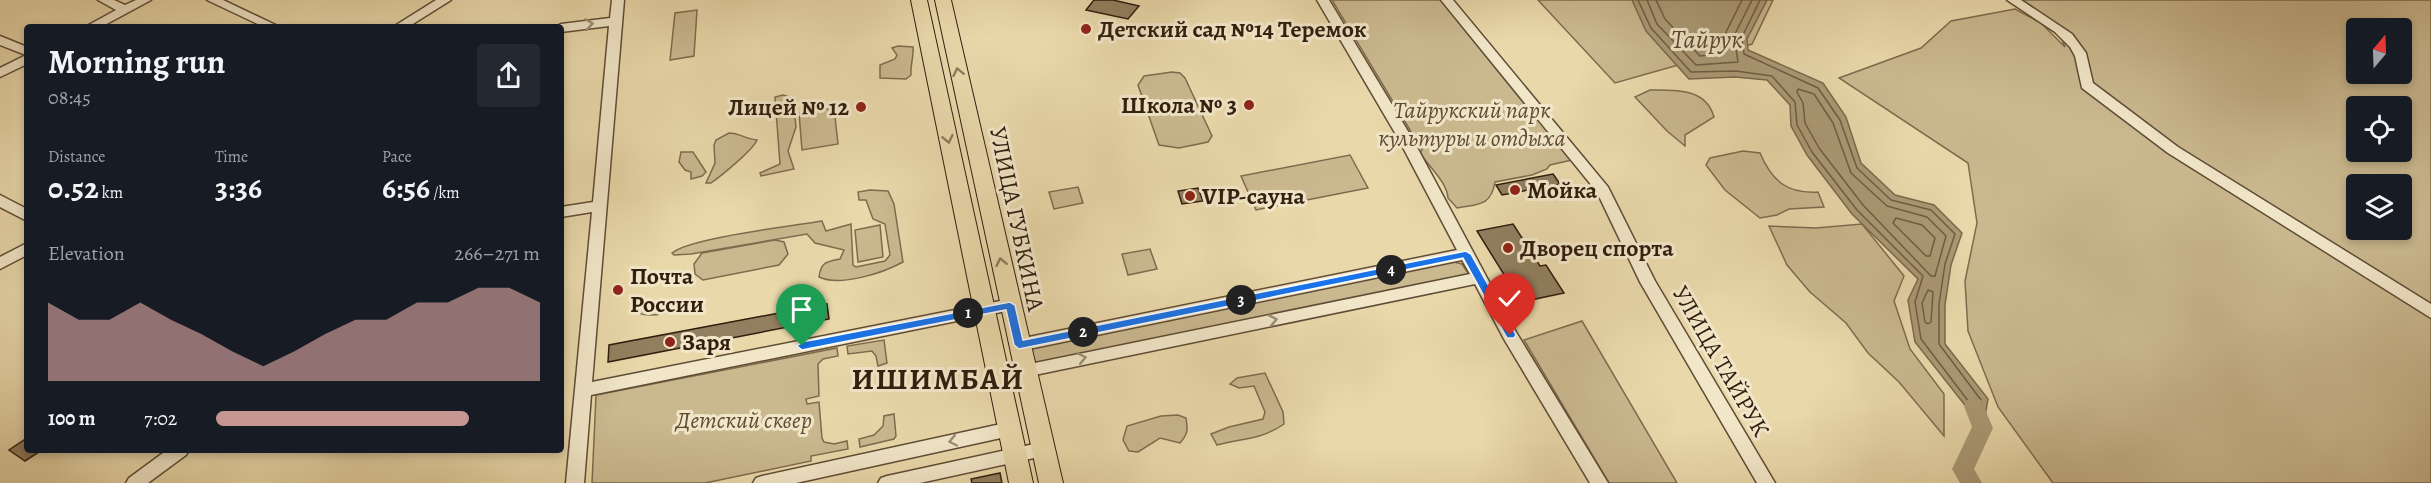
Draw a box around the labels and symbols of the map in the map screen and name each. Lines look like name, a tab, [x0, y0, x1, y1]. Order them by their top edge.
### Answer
place label: Детский сад №14 Теремок	[1098, 13, 1367, 45]
north arrow	[2346, 18, 2412, 84]
one-way arrow	[584, 19, 593, 31]
marker: Детский сад №14 Теремок	[1079, 22, 1093, 36]
water label: Тайрук	[1671, 22, 1743, 57]
one-way arrow	[953, 67, 966, 77]
place label: Школа № 3	[1121, 89, 1237, 121]
place label: Лицей № 12	[728, 91, 849, 123]
park label: Тайрукский парк культуры и отдыха	[1378, 94, 1566, 154]
marker: Школа № 3	[1242, 98, 1256, 112]
marker: Лицей № 12	[854, 100, 868, 114]
street label: УЛИЦА ГУБКИНА	[982, 124, 1052, 315]
one-way arrow	[941, 134, 954, 144]
place label: Мойка	[1527, 174, 1598, 206]
place label: VIP-сауна	[1201, 180, 1306, 212]
marker: Мойка	[1508, 183, 1522, 197]
marker: VIP-сауна	[1183, 189, 1197, 203]
place label: Дворец спорта	[1520, 232, 1674, 264]
marker: Дворец спорта	[1501, 241, 1515, 255]
pin: 4	[1376, 255, 1406, 285]
one-way arrow	[995, 257, 1008, 267]
place label: Почта России	[630, 260, 704, 320]
pin	[1484, 273, 1535, 335]
street label: УЛИЦА ТАЙРУК	[1665, 280, 1778, 443]
marker: Почта России	[611, 283, 625, 297]
pin	[776, 284, 827, 346]
pin: 3	[1226, 285, 1256, 315]
pin: 1	[953, 298, 983, 328]
one-way arrow	[1268, 314, 1278, 327]
pin: 2	[1068, 317, 1098, 347]
place label: Заря	[682, 326, 731, 358]
marker: Заря	[663, 335, 677, 349]
one-way arrow	[1076, 352, 1086, 365]
district label: ИШИМБАЙ	[851, 359, 1025, 399]
park label: Детский сквер	[674, 404, 812, 436]
one-way arrow	[948, 434, 958, 447]

